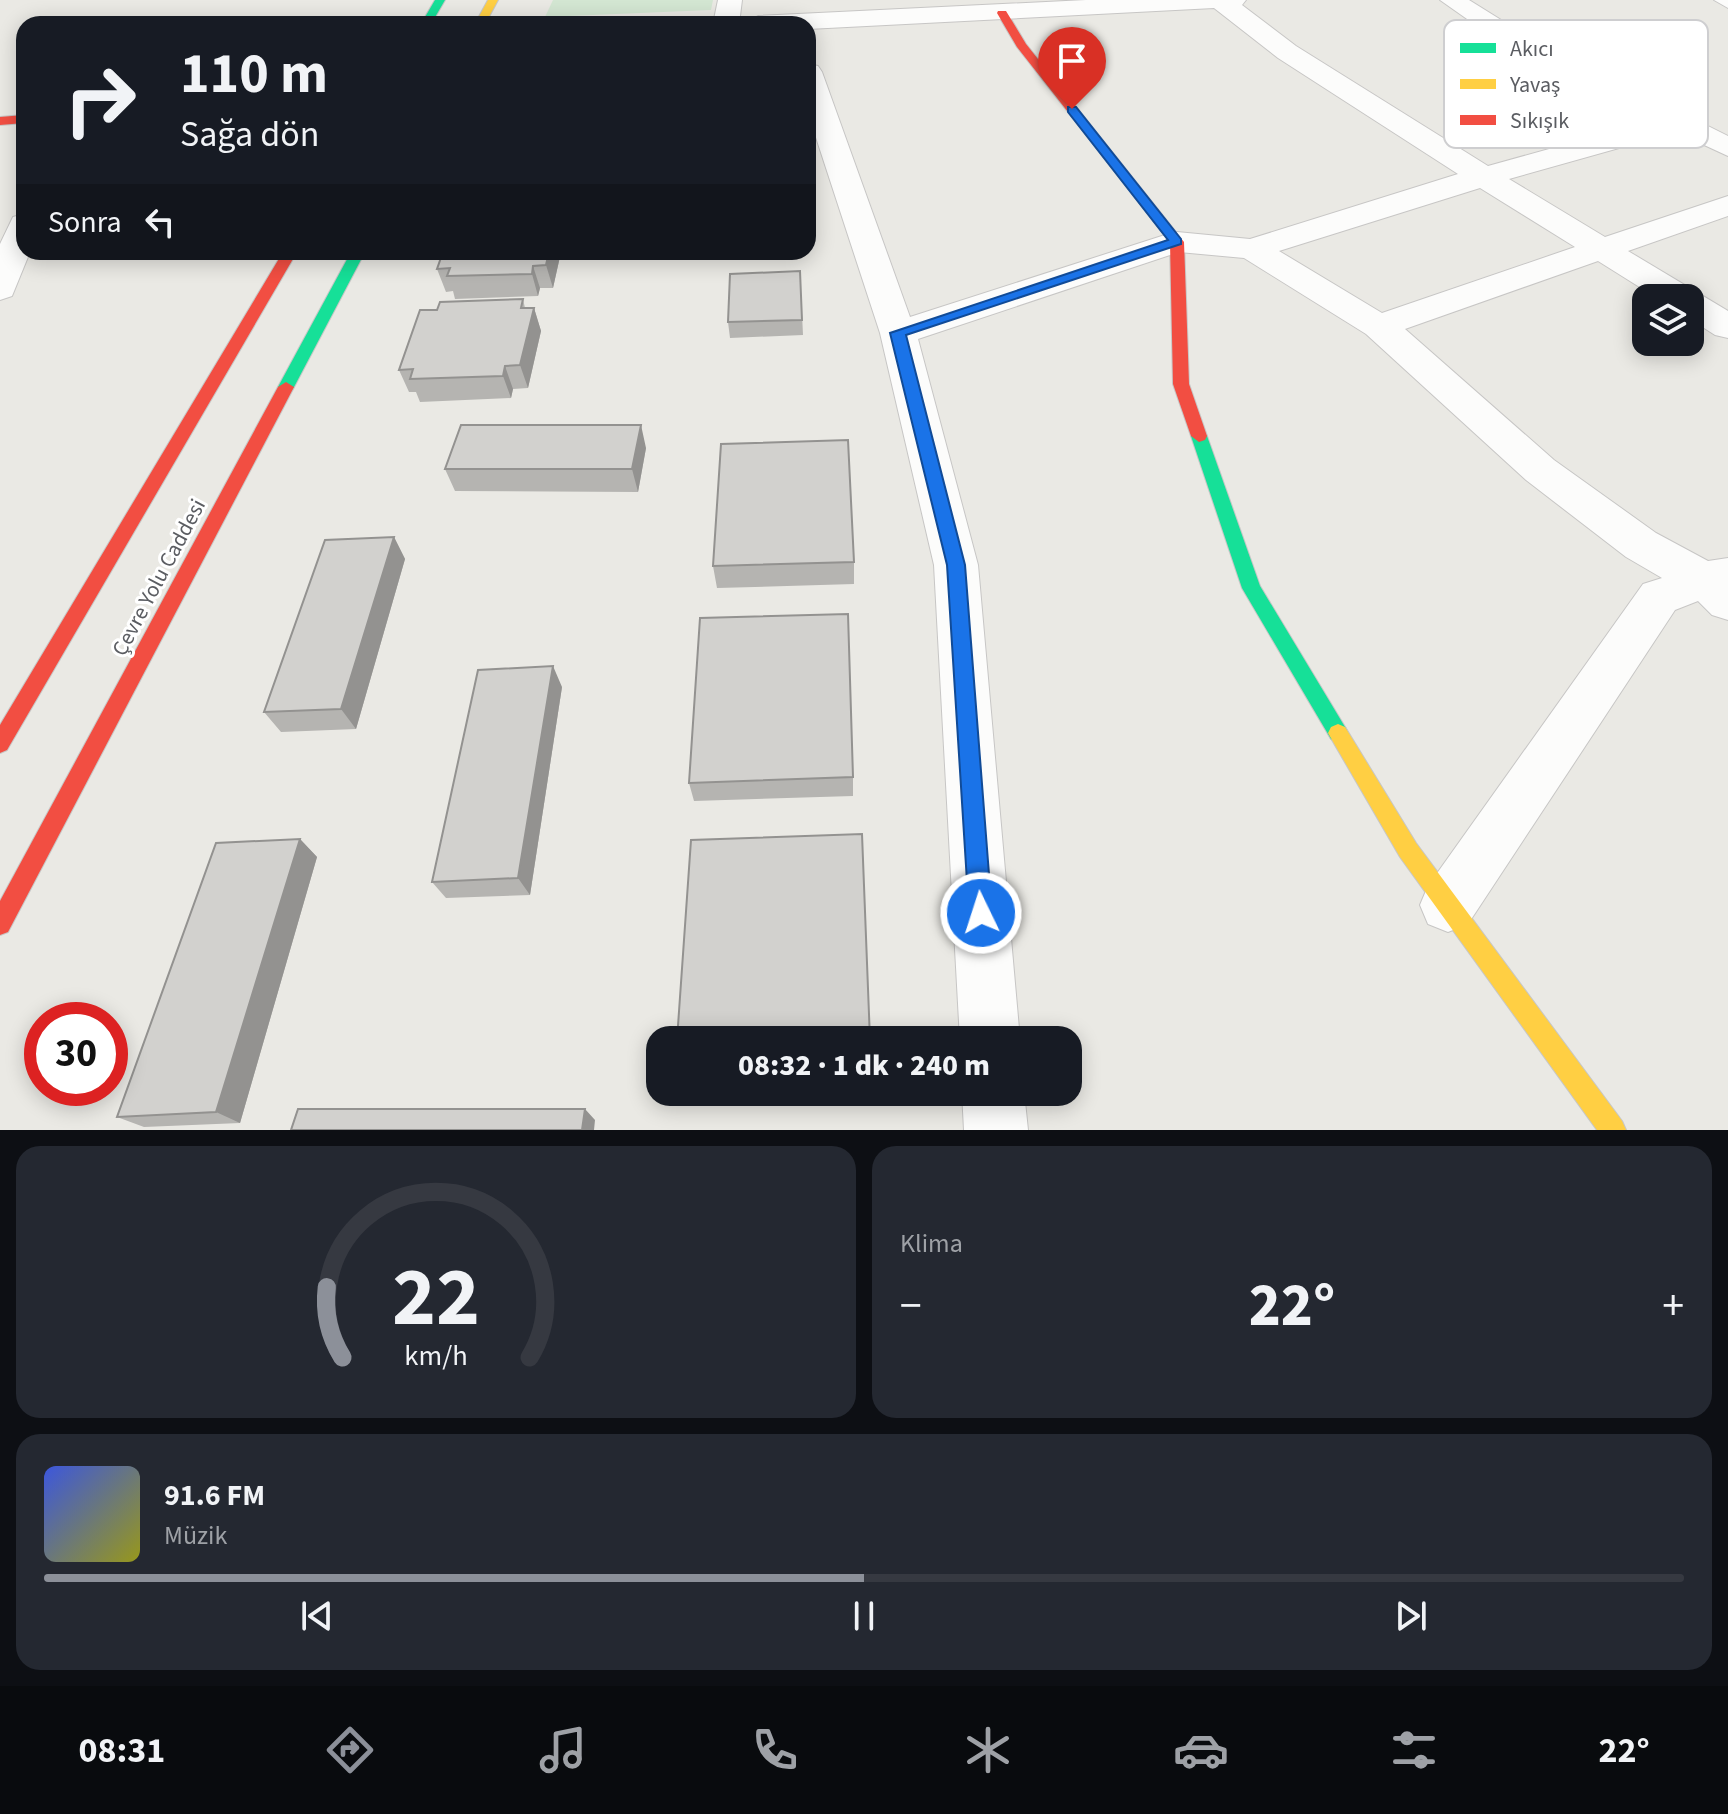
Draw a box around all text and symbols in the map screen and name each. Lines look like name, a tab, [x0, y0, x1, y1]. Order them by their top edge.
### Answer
legend	[1444, 20, 1708, 148]
pin	[1038, 27, 1106, 109]
text: Akıcı	[1510, 33, 1554, 65]
text: 110 m	[180, 35, 328, 114]
icon: arrive	[1050, 39, 1094, 83]
icon: right	[48, 48, 152, 152]
text: Yavaş	[1509, 69, 1560, 101]
text: Sıkışık	[1510, 105, 1569, 137]
text: Sağa dön	[180, 109, 319, 160]
icon: left	[138, 200, 182, 244]
text: Sonra	[48, 201, 122, 244]
map controls	[1632, 284, 1704, 356]
button: layers	[1632, 284, 1704, 356]
street label: Çevre Yolu Caddesi	[104, 493, 214, 662]
position arrow	[939, 871, 1023, 955]
speed limit sign: 30	[24, 1002, 128, 1106]
text: 08:32 · 1 dk · 240 m	[738, 1044, 990, 1087]
text: Klima	[900, 1225, 963, 1262]
text: 22	[392, 1239, 480, 1357]
text: 22°	[1249, 1264, 1335, 1349]
text: −	[900, 1275, 922, 1338]
text: +	[1662, 1275, 1684, 1338]
text: km/h	[404, 1336, 468, 1376]
text: 91.6 FM	[164, 1474, 265, 1517]
text: Müzik	[164, 1517, 227, 1554]
icon: previous	[295, 1594, 339, 1638]
icon: pause	[842, 1594, 886, 1638]
icon: next	[1389, 1594, 1433, 1638]
icon: directions	[322, 1722, 378, 1778]
icon: music	[535, 1722, 591, 1778]
icon: phone	[747, 1722, 803, 1778]
icon: climate	[960, 1722, 1016, 1778]
icon: car	[1173, 1722, 1229, 1778]
icon: filters	[1386, 1722, 1442, 1778]
text: 08:31	[78, 1725, 165, 1776]
text: 22°	[1598, 1725, 1650, 1776]

